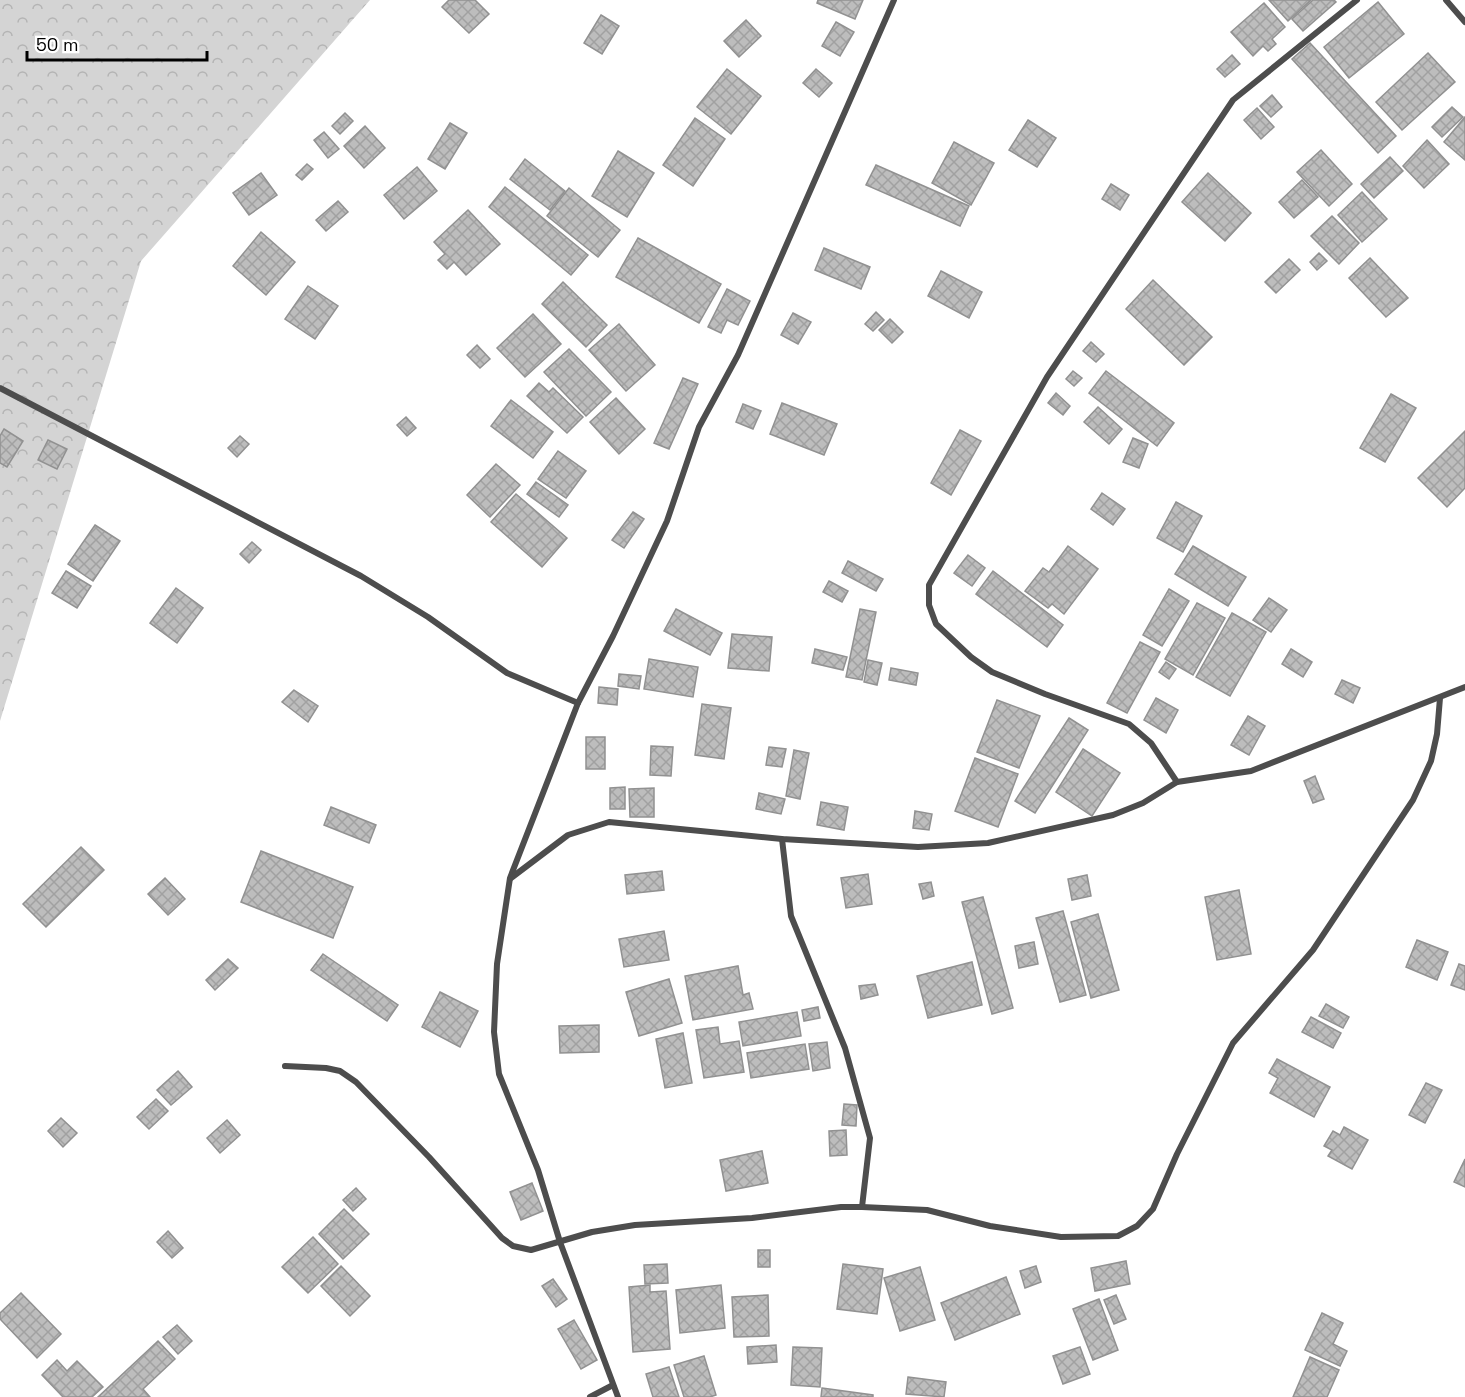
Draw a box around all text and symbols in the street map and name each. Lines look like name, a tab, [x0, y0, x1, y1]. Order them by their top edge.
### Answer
scale bar	[27, 24, 207, 62]
text: 50 m	[36, 33, 78, 56]

